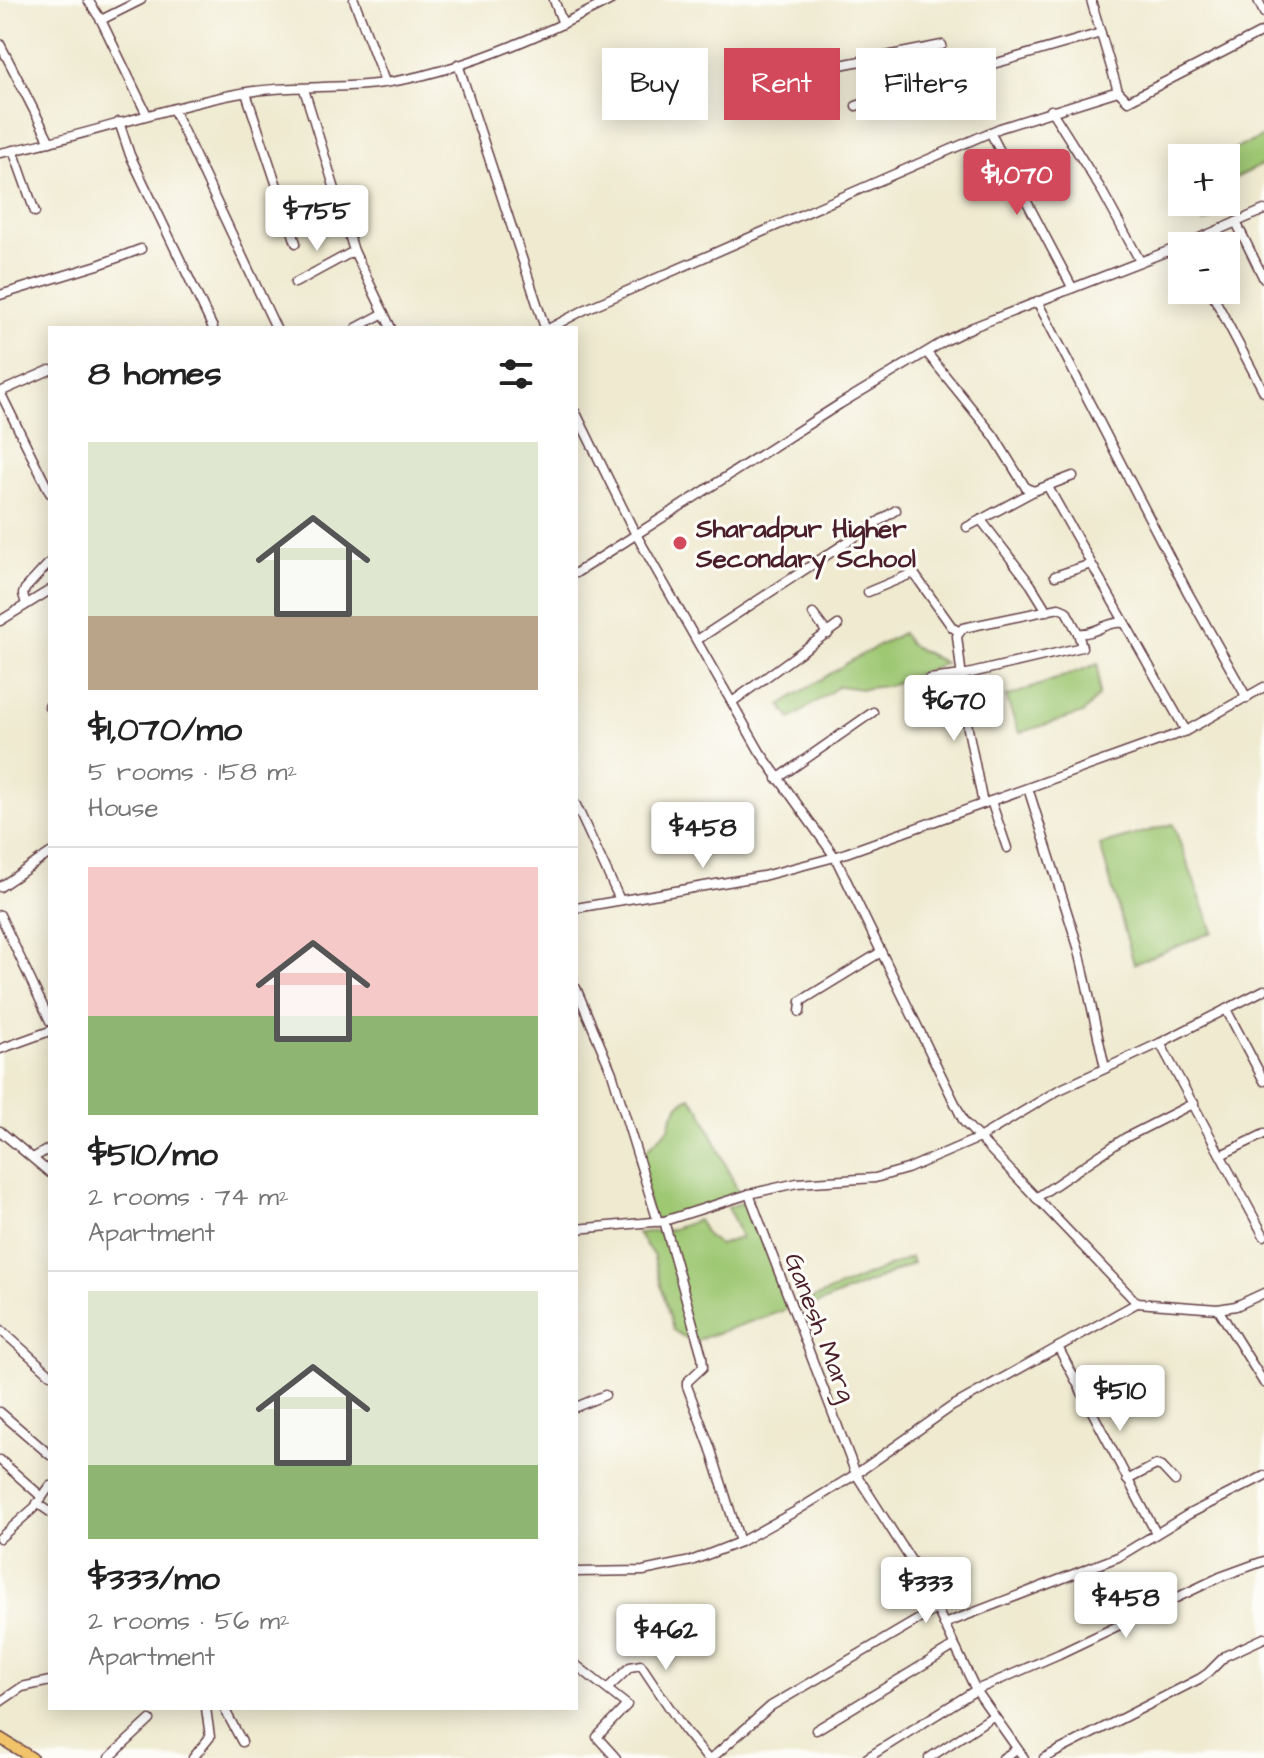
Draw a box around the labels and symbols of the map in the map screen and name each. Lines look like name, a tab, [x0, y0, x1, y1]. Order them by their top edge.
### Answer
pin: $1,070	[952, 149, 1082, 217]
pin: $755	[270, 185, 364, 253]
place label: Sharadpur Higher Secondary School	[695, 511, 916, 580]
marker: Sharadpur Higher Secondary School	[671, 534, 689, 552]
pin: $670	[907, 675, 1001, 743]
pin: $458	[656, 802, 750, 870]
street label: Ganesh Marg	[773, 1248, 865, 1408]
pin: $510	[1073, 1365, 1167, 1433]
pin: $333	[879, 1557, 973, 1625]
pin: $458	[1079, 1572, 1173, 1640]
pin: $462	[619, 1604, 713, 1672]

